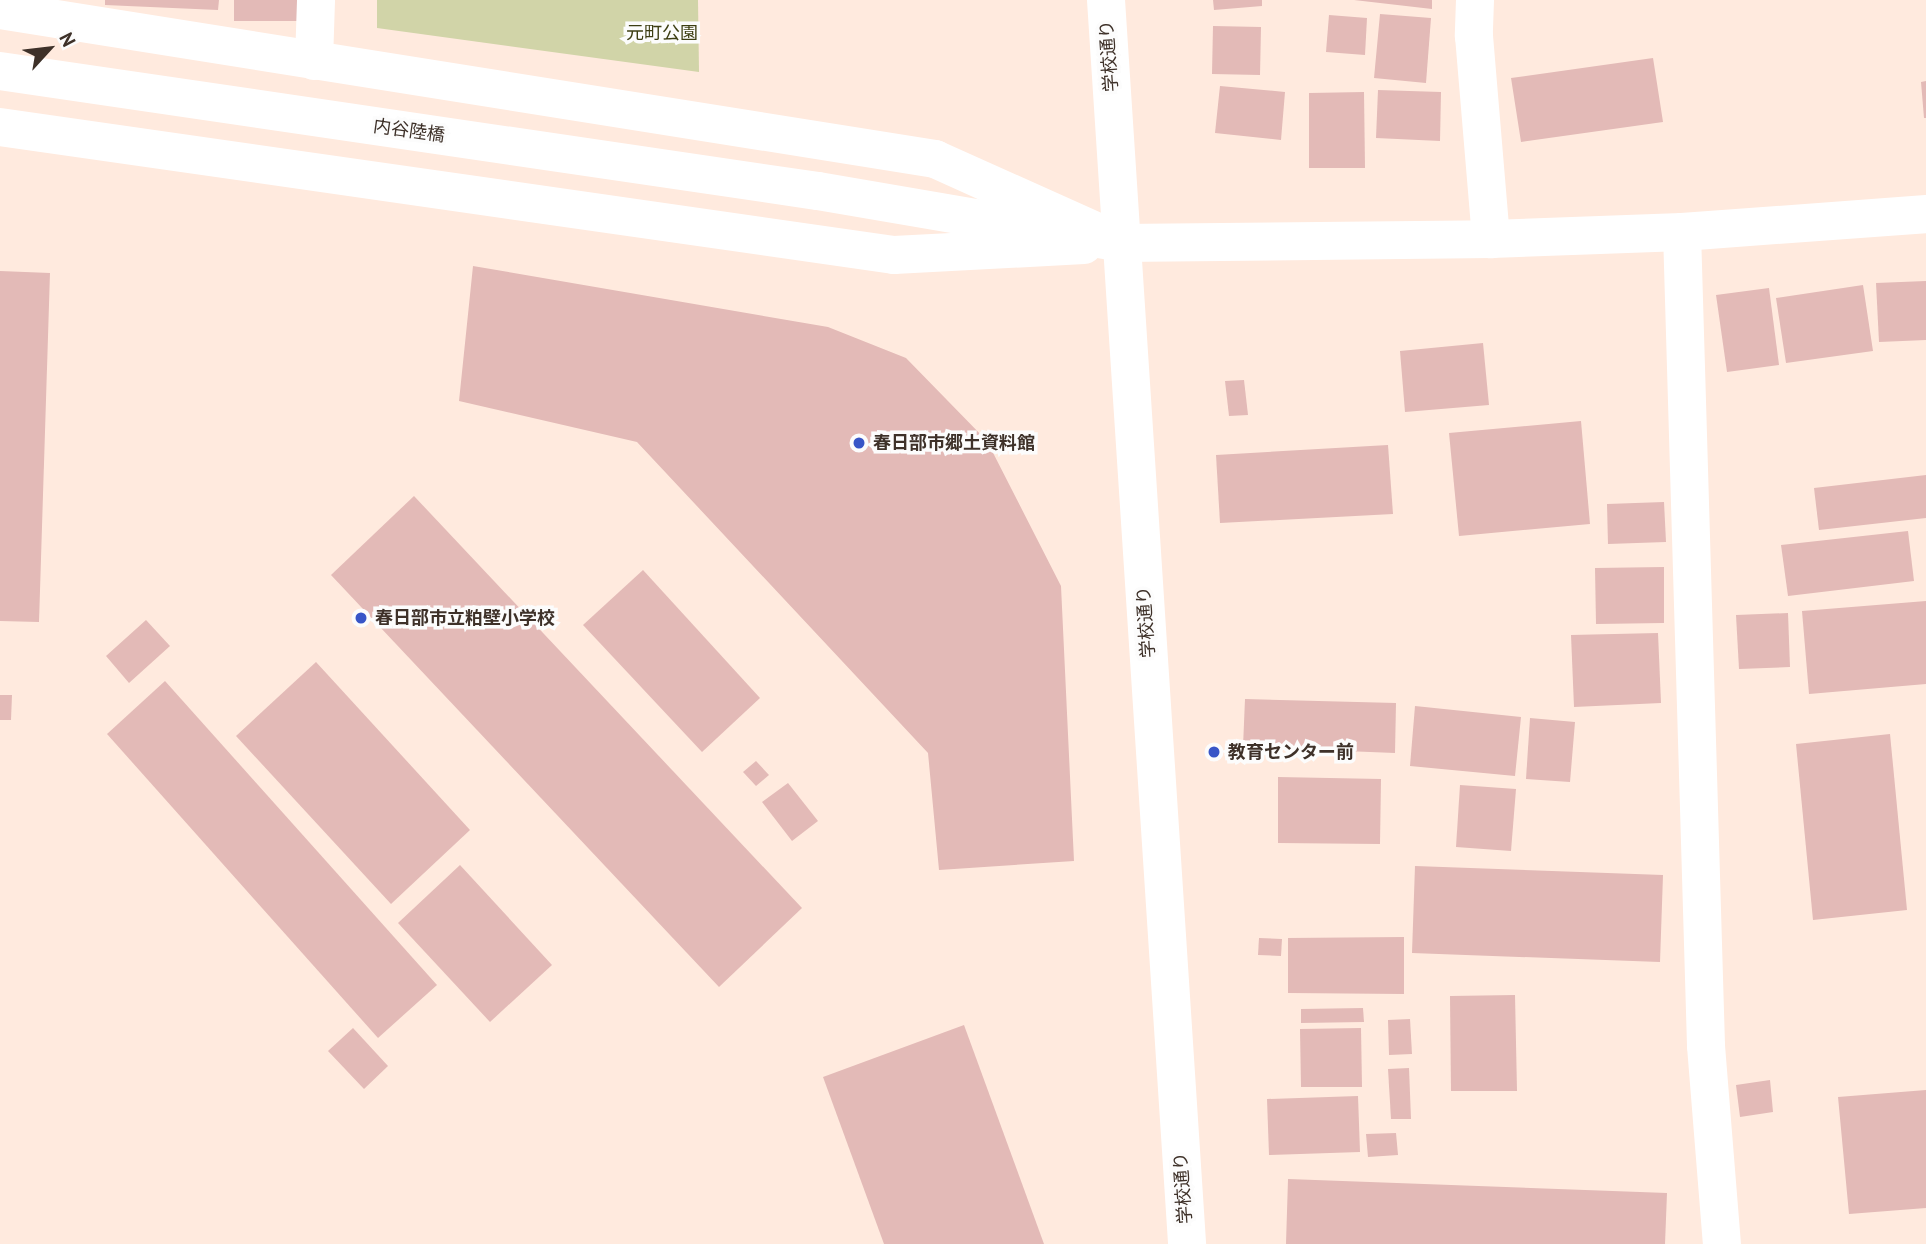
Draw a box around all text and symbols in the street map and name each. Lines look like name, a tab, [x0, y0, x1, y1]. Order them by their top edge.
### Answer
north arrow	[14, 14, 84, 84]
street label: 学校通り	[1096, 19, 1122, 93]
park label: 元町公園	[626, 22, 698, 44]
text: N	[54, 28, 81, 50]
street label: 内谷陸橋	[372, 115, 446, 147]
place label: 春日部市郷土資料館	[873, 432, 1035, 454]
marker: 春日部市郷土資料館	[851, 435, 867, 451]
street label: 学校通り	[1133, 585, 1159, 659]
place label: 春日部市立粕壁小学校	[375, 607, 555, 629]
marker: 春日部市立粕壁小学校	[353, 610, 369, 626]
place label: 教育センター前	[1228, 741, 1354, 763]
marker: 教育センター前	[1206, 744, 1222, 760]
street label: 学校通り	[1170, 1151, 1196, 1225]

